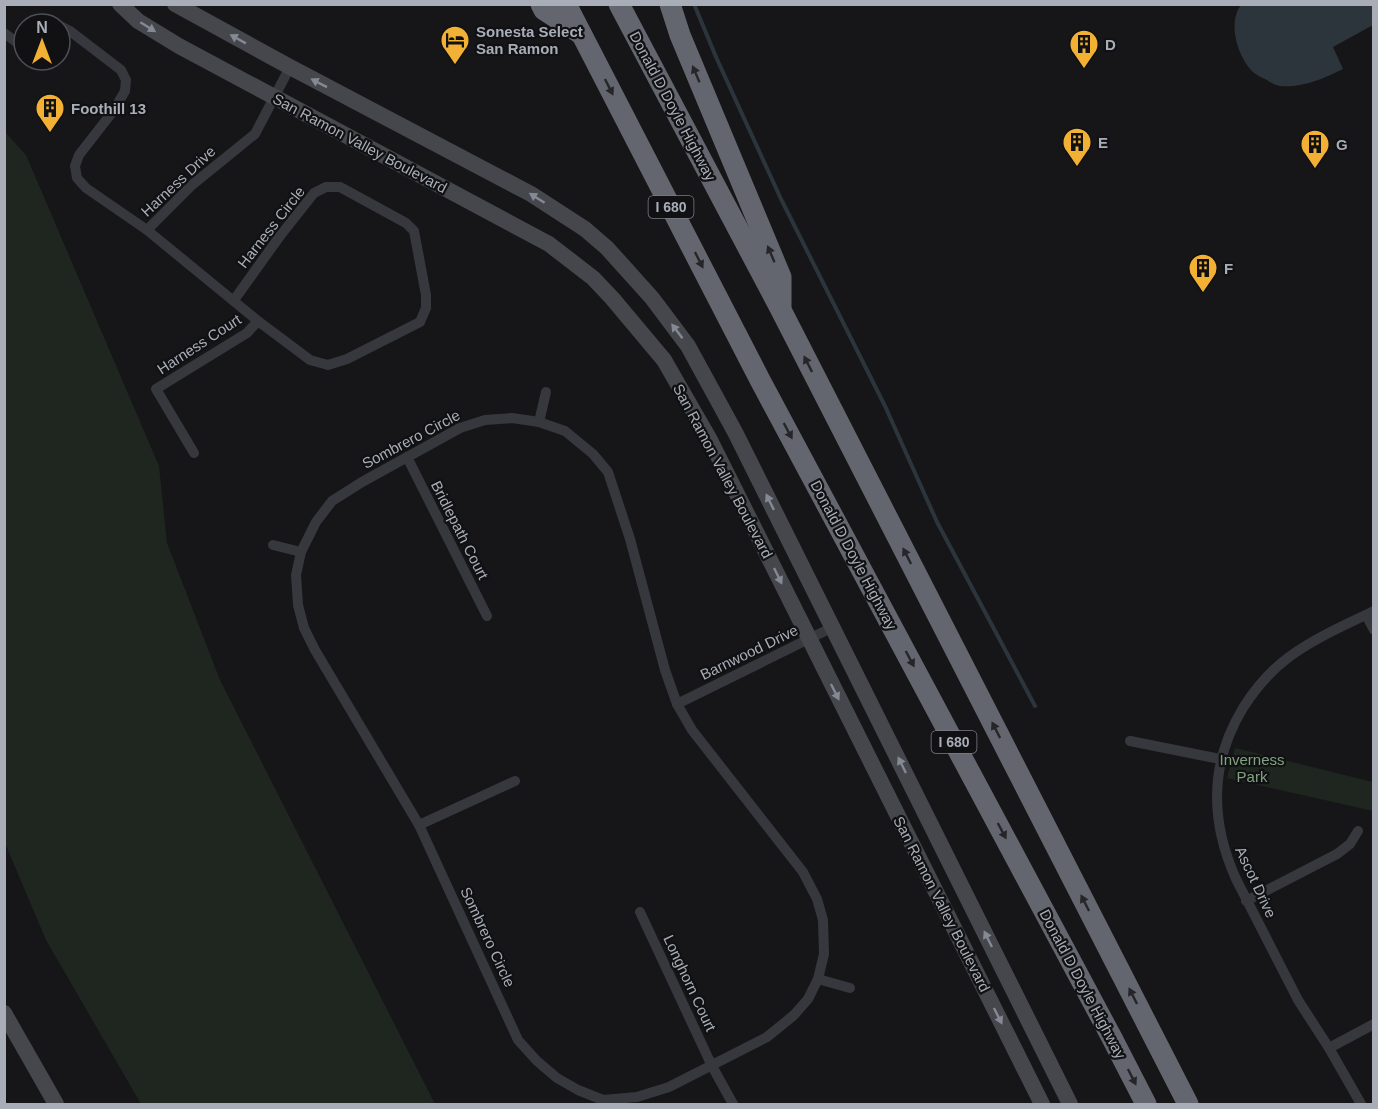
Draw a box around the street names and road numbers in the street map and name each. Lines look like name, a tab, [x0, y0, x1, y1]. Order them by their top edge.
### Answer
street label: Donald D Doyle Highway	[626, 28, 720, 184]
street label: San Ramon Valley Boulevard	[270, 90, 450, 196]
street label: Harness Drive	[137, 142, 219, 220]
street label: Harness Circle	[234, 183, 308, 271]
road number: I 680	[648, 196, 694, 218]
street label: Harness Court	[154, 310, 245, 377]
street label: San Ramon Valley Boulevard	[670, 381, 776, 561]
street label: Sombrero Circle	[359, 406, 463, 472]
street label: Donald D Doyle Highway	[807, 477, 901, 633]
street label: Bridlepath Court	[428, 478, 493, 583]
street label: Barnwood Drive	[697, 621, 801, 683]
road number: I 680	[932, 731, 976, 753]
street label: San Ramon Valley Boulevard	[890, 813, 994, 995]
street label: Ascot Drive	[1232, 844, 1280, 920]
street label: Sombrero Circle	[457, 884, 519, 990]
street label: Donald D Doyle Highway	[1036, 906, 1130, 1062]
street label: Longhorn Court	[660, 932, 720, 1035]

